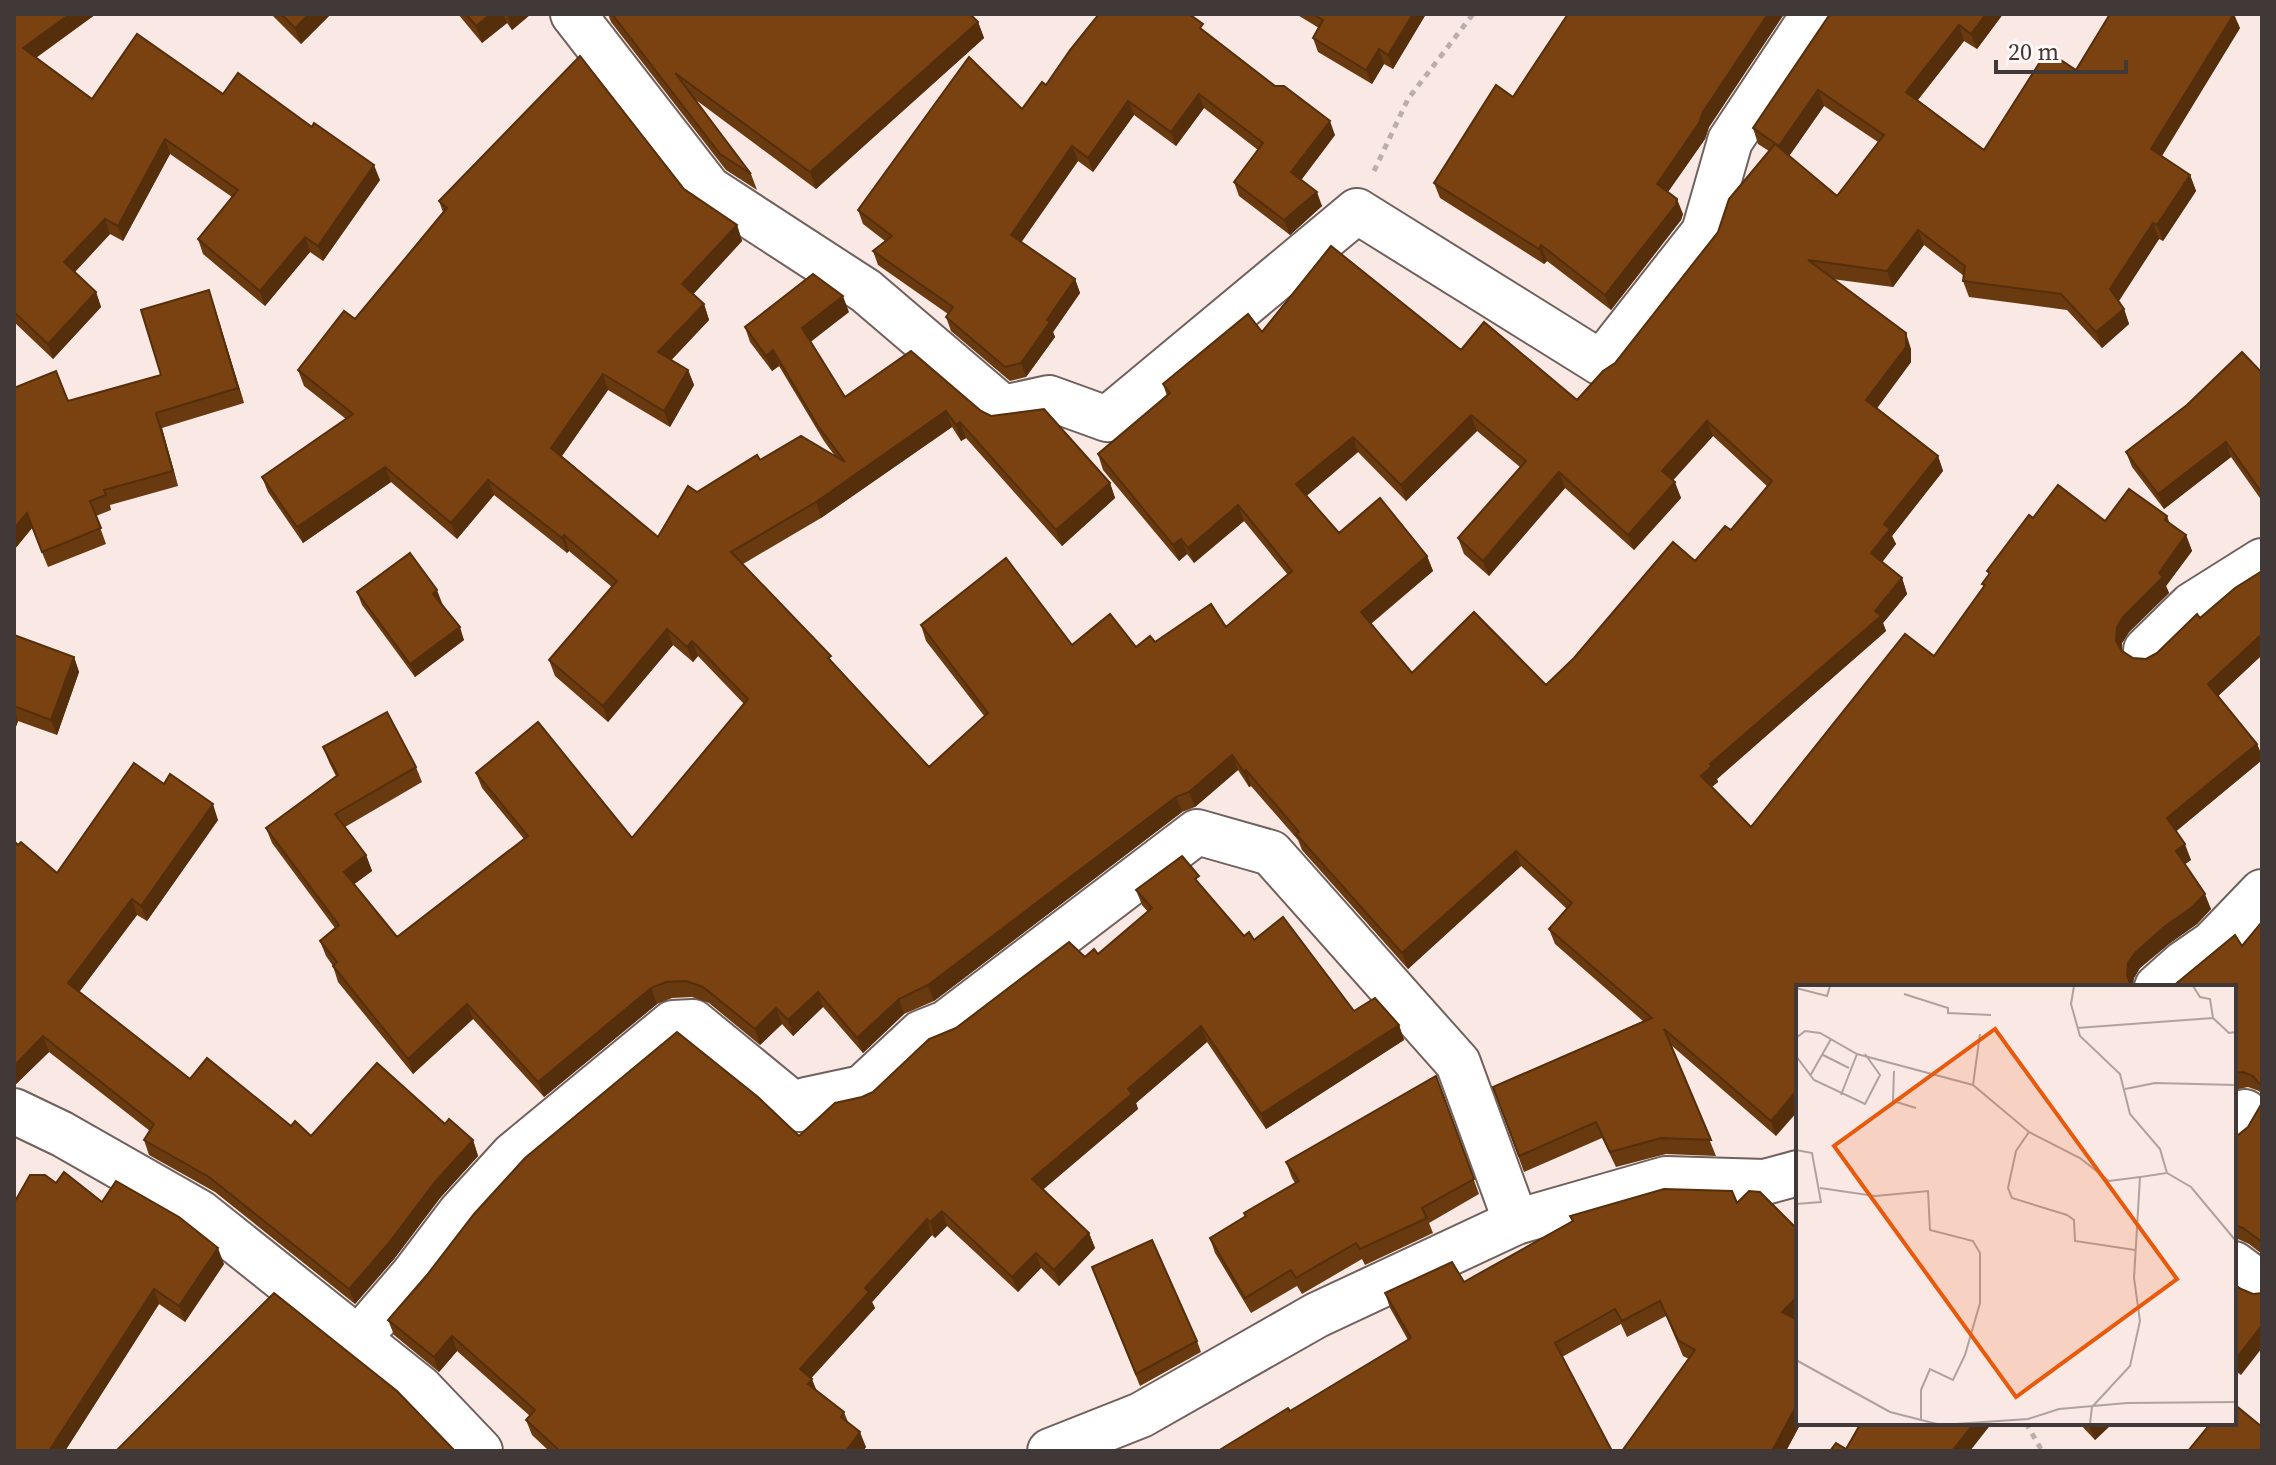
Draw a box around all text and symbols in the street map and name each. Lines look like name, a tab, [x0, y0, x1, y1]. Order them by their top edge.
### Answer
scale bar	[1996, 24, 2126, 74]
text: 20 m	[2008, 35, 2059, 68]
inset map	[1796, 985, 2236, 1425]

